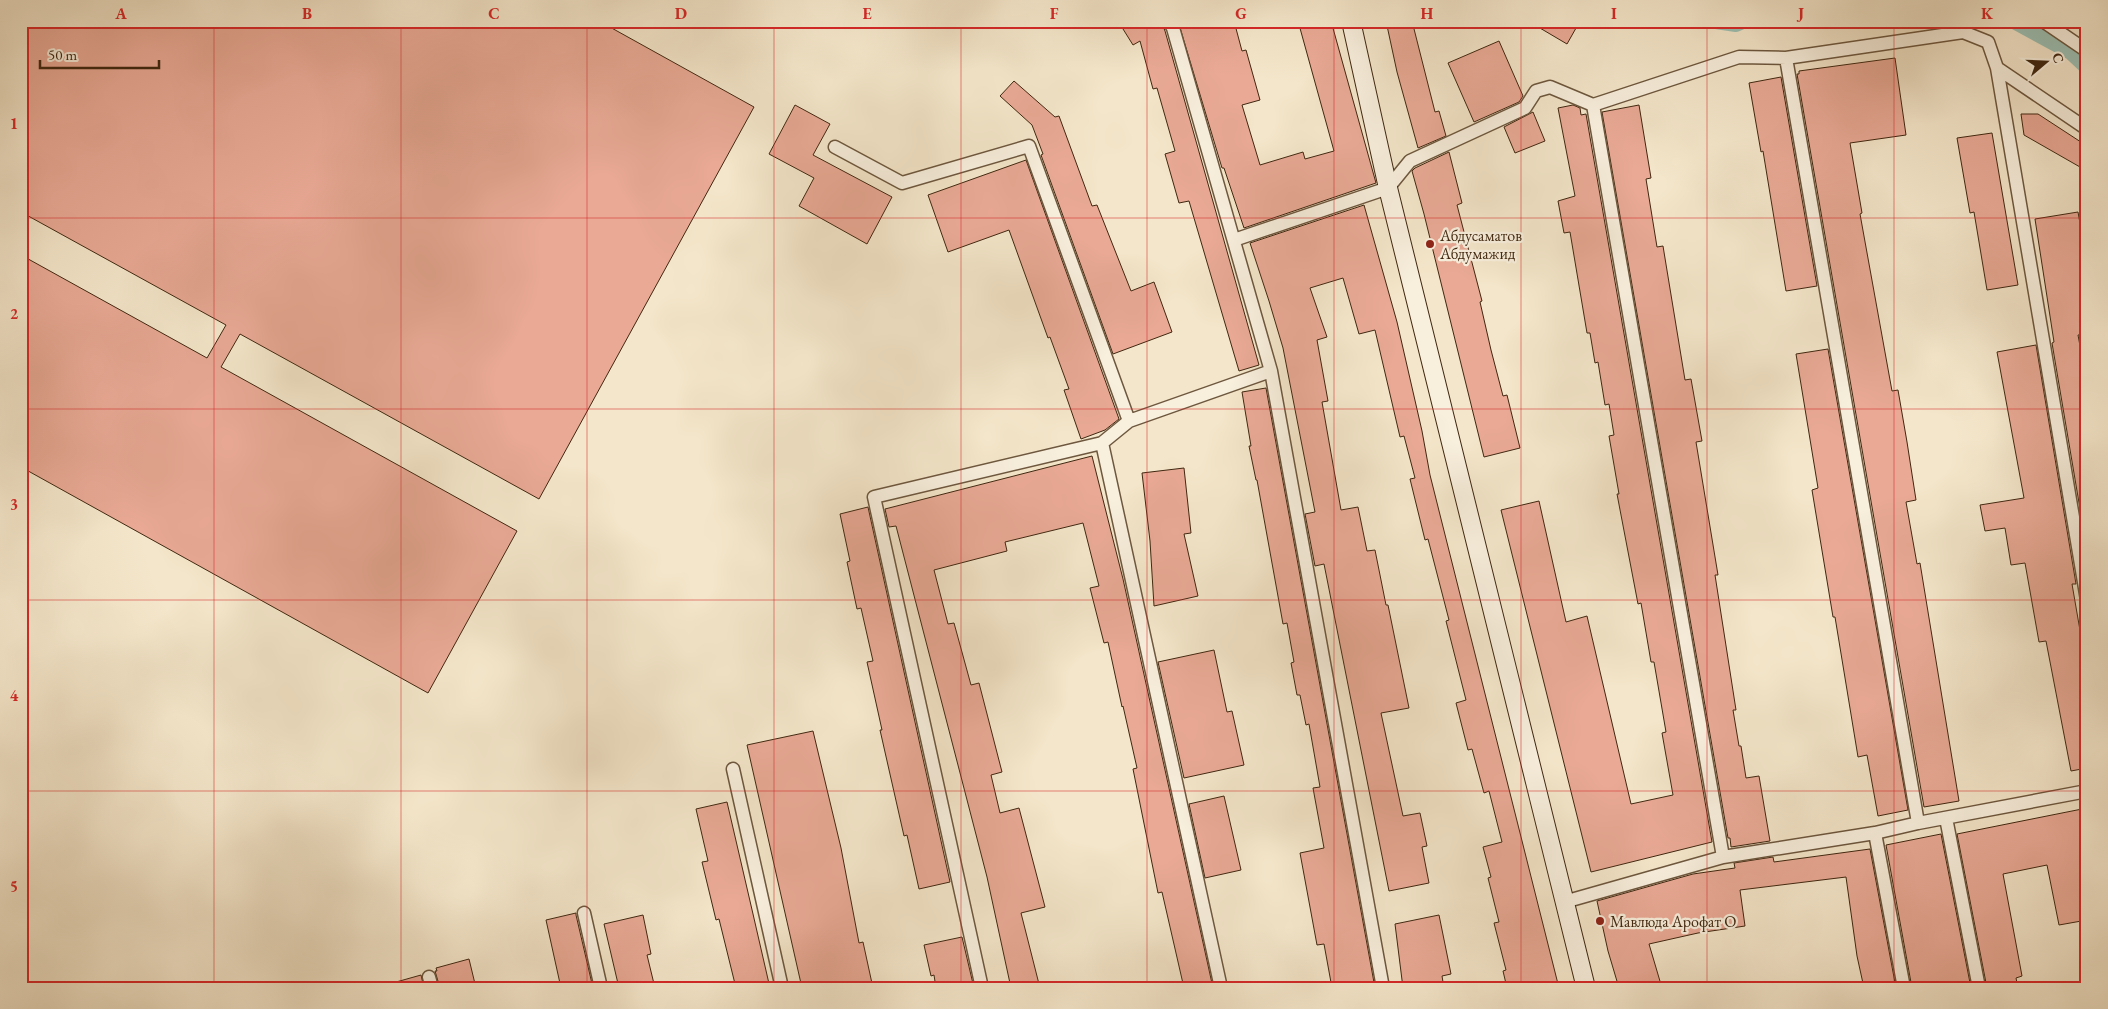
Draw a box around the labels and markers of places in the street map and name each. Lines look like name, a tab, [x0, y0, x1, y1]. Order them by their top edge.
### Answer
place label: Абдусаматов Абдумажид	[1439, 225, 1522, 264]
marker: Абдусаматов Абдумажид	[1424, 238, 1436, 250]
place label: Мавлюда Арофат О	[1610, 911, 1736, 932]
marker: Мавлюда Арофат О	[1594, 915, 1606, 927]

